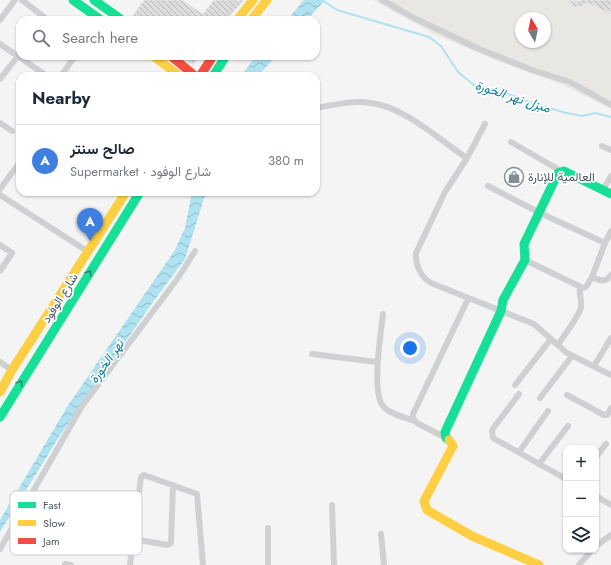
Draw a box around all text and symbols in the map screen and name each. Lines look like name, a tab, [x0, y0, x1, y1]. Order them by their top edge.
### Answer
north arrow	[515, 12, 551, 48]
search box	[16, 16, 320, 60]
icon: search	[30, 27, 52, 49]
text: Search here	[62, 27, 138, 49]
water label: مبزل نهر الخورة	[473, 75, 553, 118]
text: Nearby	[32, 86, 90, 110]
text: صالح سنتر	[70, 138, 135, 160]
text: A	[40, 151, 50, 170]
text: 380 m	[268, 151, 304, 170]
text: Supermarket · شارع الوفود	[70, 162, 211, 181]
shop icon: العالمية للإنارة	[503, 166, 525, 188]
place label: العالمية للإنارة	[528, 168, 595, 186]
pin: A	[77, 208, 103, 241]
street label: شارع الوفود	[38, 270, 82, 326]
one-way arrow	[85, 270, 92, 277]
water label: نهر الخورة	[84, 334, 129, 387]
your location	[400, 338, 420, 358]
one-way arrow	[15, 380, 23, 387]
map controls	[563, 445, 599, 553]
button: +	[563, 445, 599, 481]
button: −	[563, 481, 599, 517]
legend	[10, 491, 142, 555]
text: Fast	[43, 497, 61, 513]
text: Slow	[43, 515, 65, 531]
button: layers	[563, 517, 599, 553]
text: Jam	[41, 533, 60, 549]

